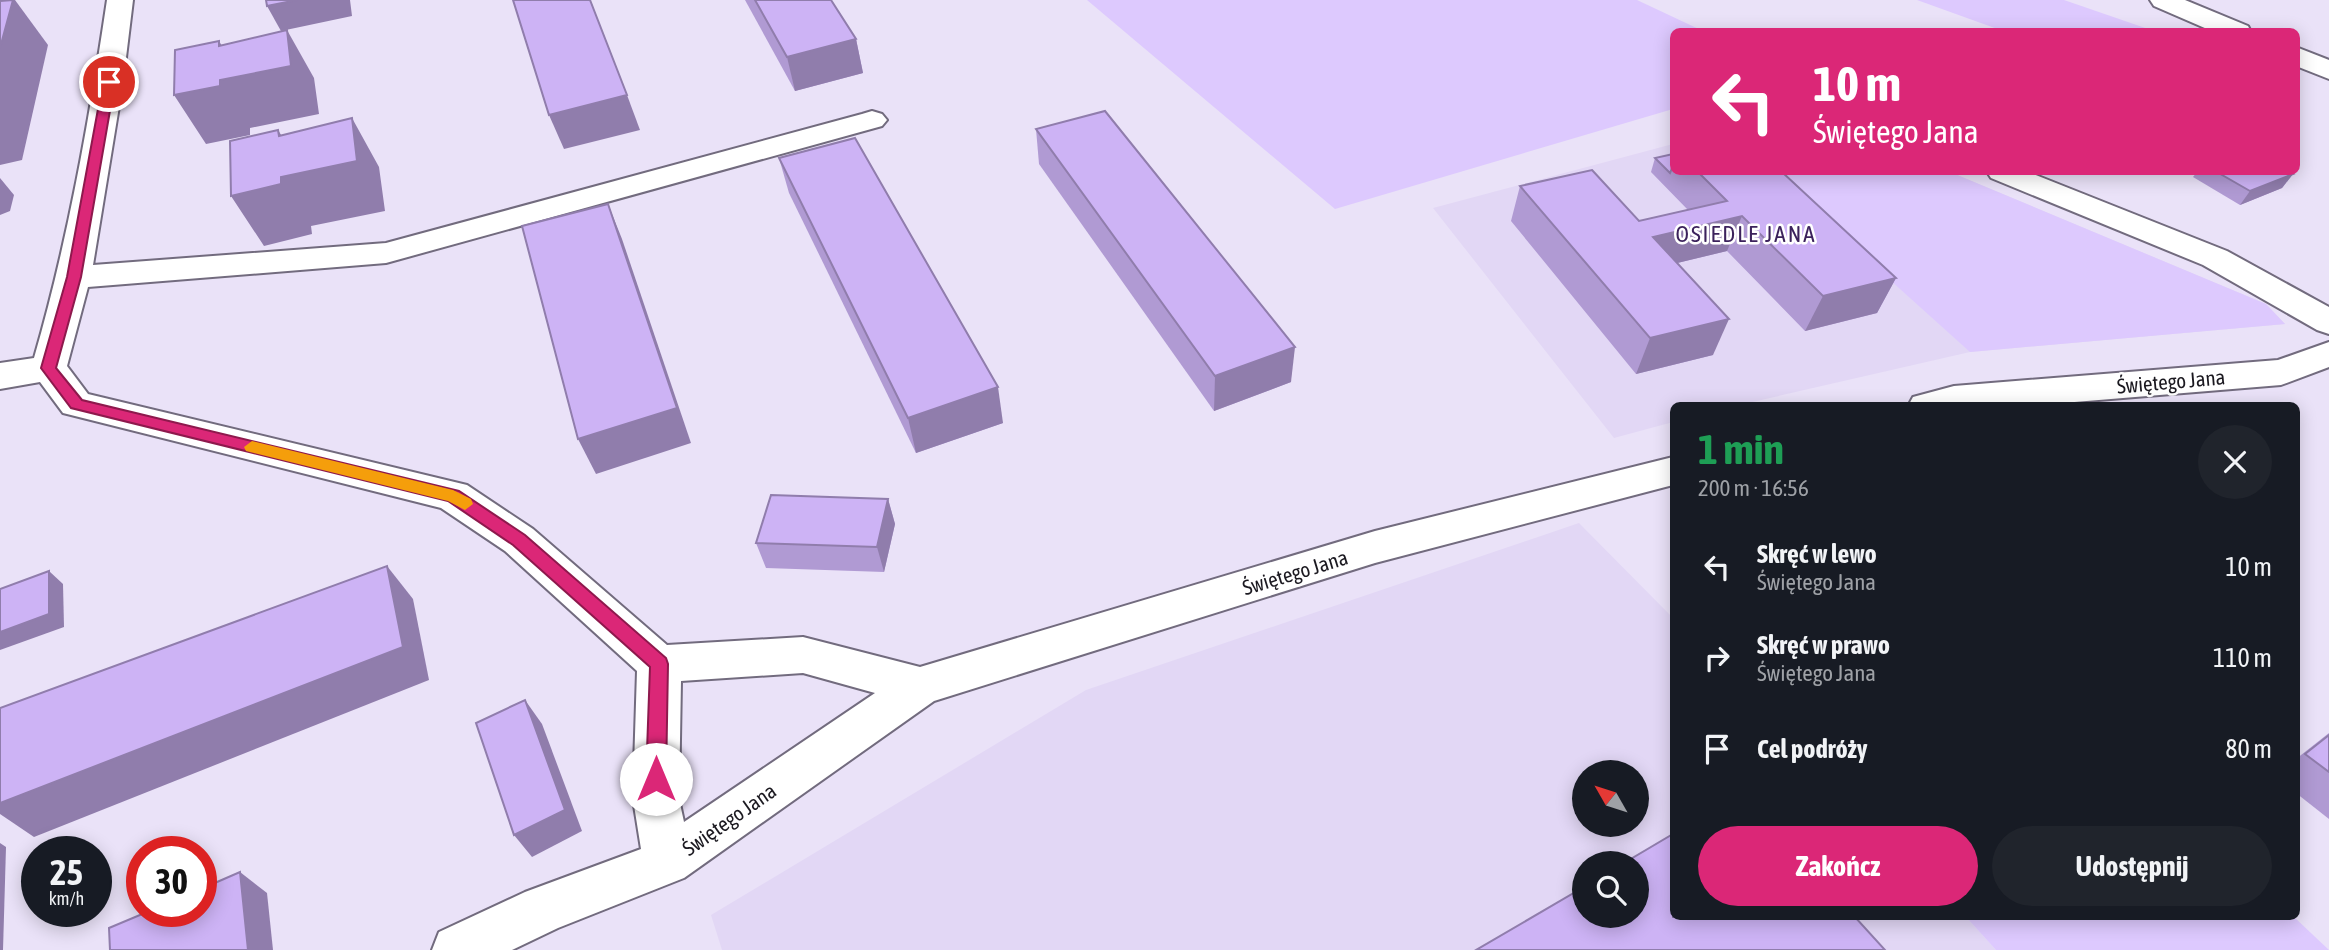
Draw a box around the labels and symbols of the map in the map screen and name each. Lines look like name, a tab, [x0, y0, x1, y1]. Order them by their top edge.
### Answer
pin	[79, 52, 139, 112]
district label: OSIEDLE JANA	[1676, 221, 1816, 247]
street label: Świętego Jana	[2116, 364, 2226, 398]
street label: Świętego Jana	[1240, 545, 1350, 599]
position arrow	[619, 742, 693, 816]
north arrow	[1572, 760, 1648, 836]
street label: Świętego Jana	[678, 778, 780, 860]
speed limit sign: 30	[126, 836, 217, 927]

